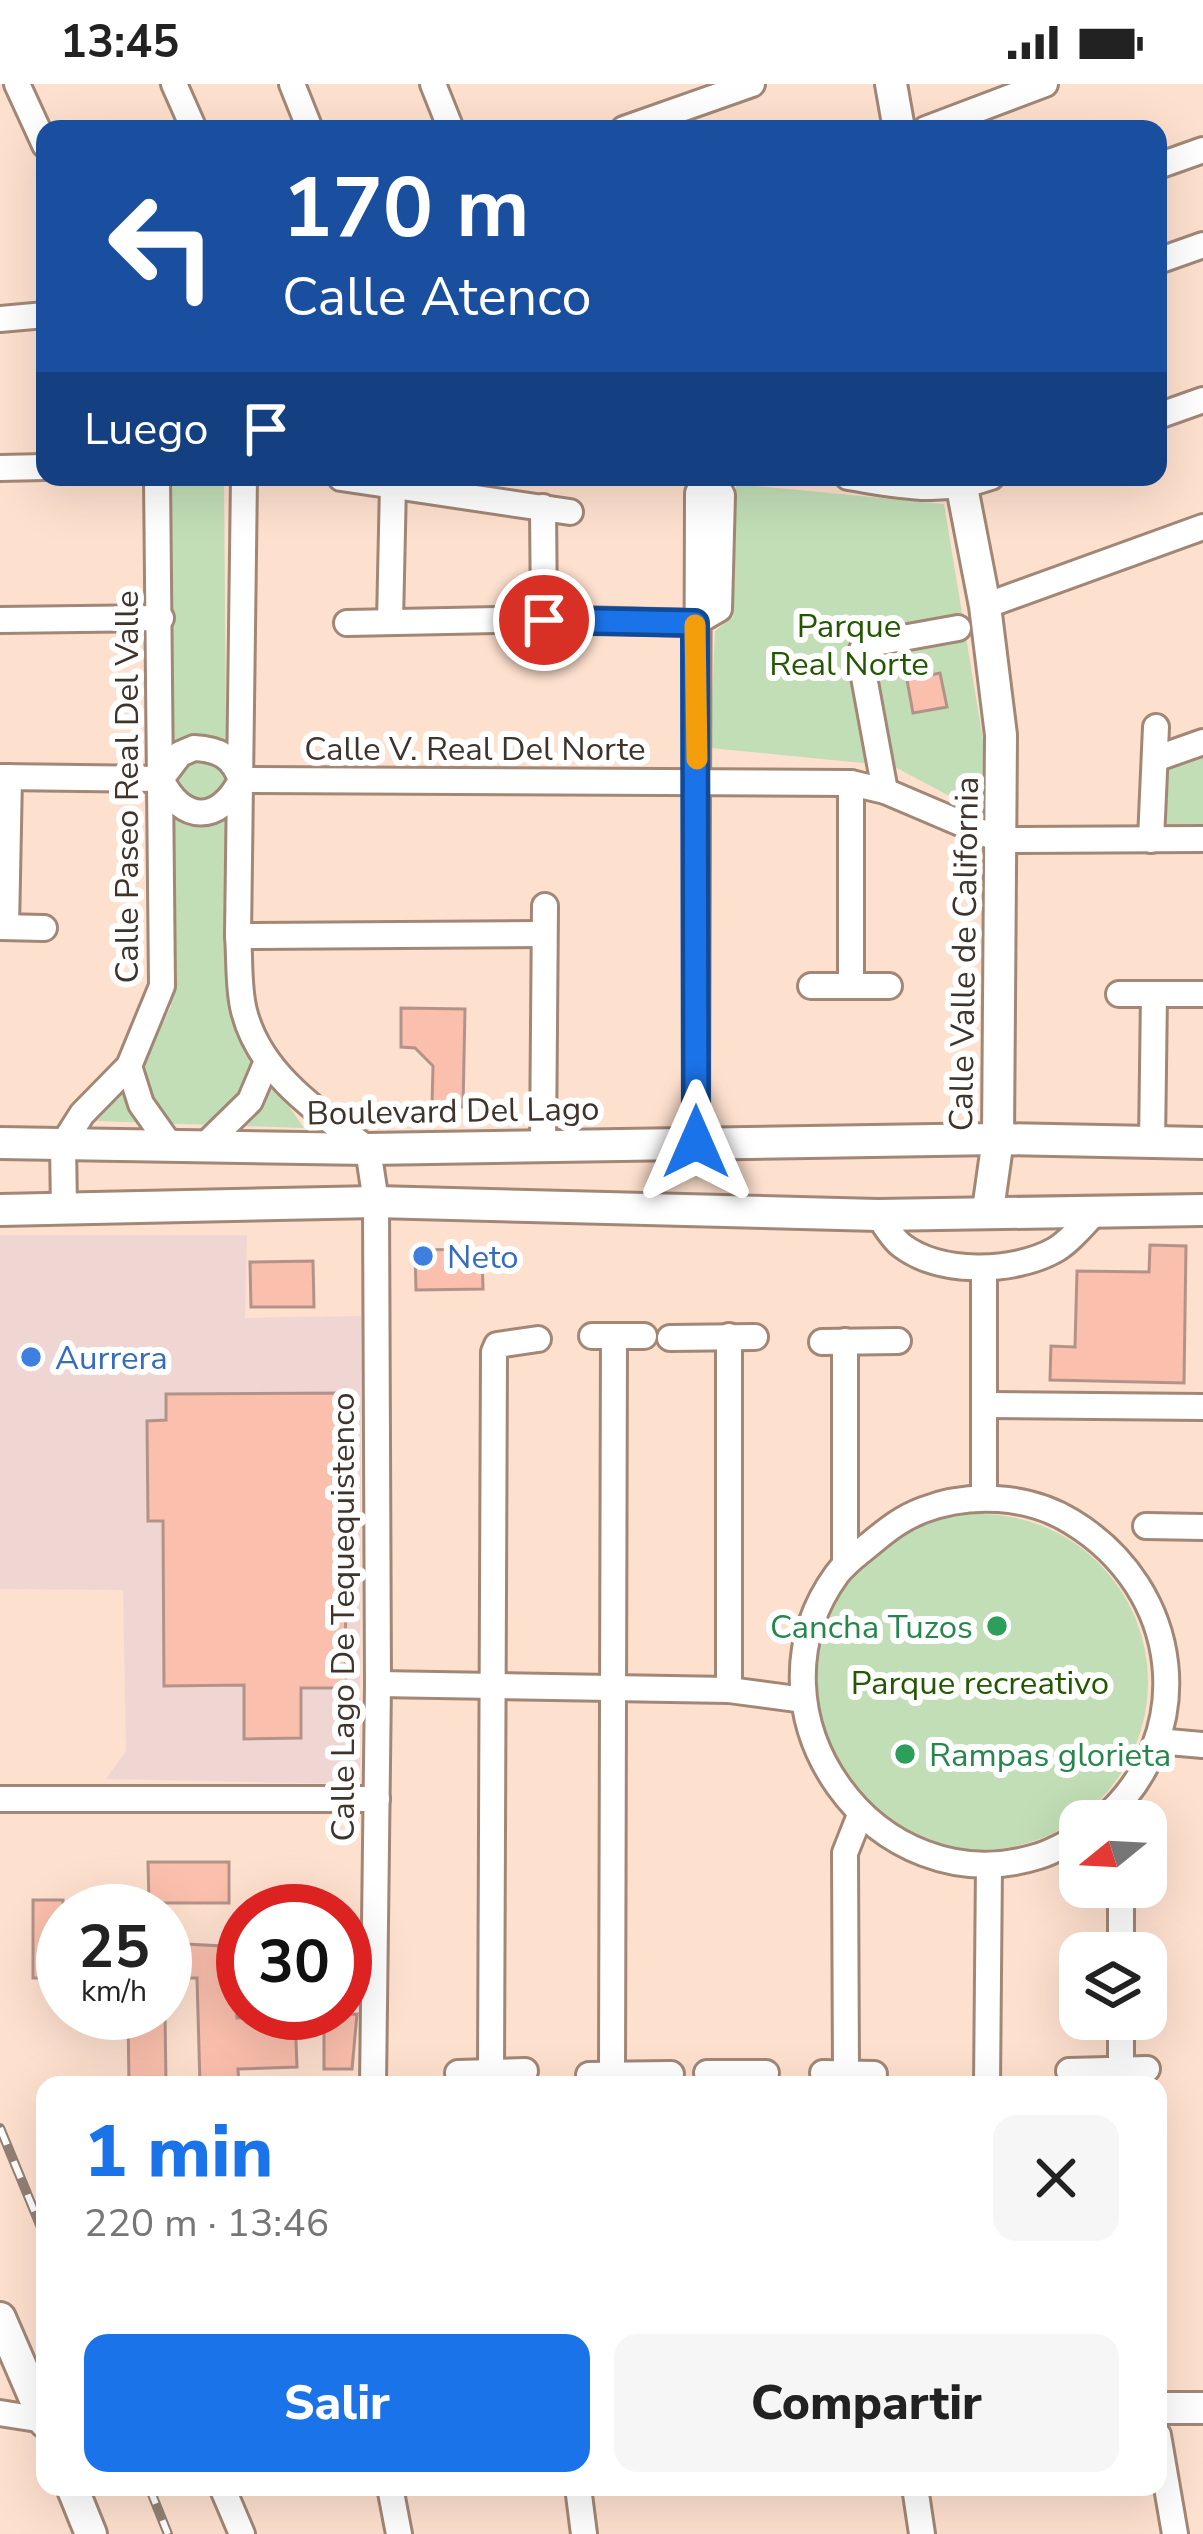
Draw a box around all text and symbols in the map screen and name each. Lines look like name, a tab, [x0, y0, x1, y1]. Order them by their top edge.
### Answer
text: 13:45	[60, 12, 179, 73]
text: 170 m	[282, 151, 530, 266]
icon: left	[84, 168, 240, 324]
text: Calle Atenco	[282, 260, 592, 334]
icon: arrive	[233, 396, 299, 462]
text: Luego	[84, 399, 209, 460]
pin	[493, 569, 595, 671]
icon: arrive	[511, 587, 577, 653]
street label: Calle Paseo Real Del Valle	[105, 591, 150, 983]
park label: Parque Real Norte	[769, 604, 929, 687]
street label: Calle V. Real Del Norte	[304, 727, 646, 772]
street label: Calle Valle de California	[939, 776, 990, 1132]
position arrow	[633, 1079, 759, 1205]
street label: Boulevard Del Lago	[306, 1086, 600, 1137]
place label: Neto	[447, 1235, 519, 1280]
marker: Neto	[410, 1243, 436, 1269]
place label: Aurrera	[55, 1336, 168, 1381]
marker: Aurrera	[18, 1344, 44, 1370]
street label: Calle Lago De Tequequistenco	[321, 1393, 366, 1841]
place label: Cancha Tuzos	[770, 1605, 973, 1650]
marker: Cancha Tuzos	[984, 1613, 1010, 1639]
park label: Parque recreativo	[851, 1661, 1109, 1706]
place label: Rampas glorieta	[929, 1733, 1171, 1778]
marker: Rampas glorieta	[892, 1741, 918, 1767]
north arrow	[1059, 1800, 1167, 1908]
map controls	[1059, 1800, 1167, 2040]
speed limit sign: 30	[216, 1884, 372, 2040]
text: 25	[78, 1906, 150, 1988]
button: layers	[1059, 1932, 1167, 2040]
text: km/h	[81, 1971, 147, 2012]
text: 1 min	[84, 2103, 273, 2201]
button: close	[993, 2115, 1119, 2241]
text: 220 m · 13:46	[84, 2197, 329, 2250]
button: Salir	[84, 2334, 590, 2472]
button: Compartir	[614, 2334, 1119, 2472]

